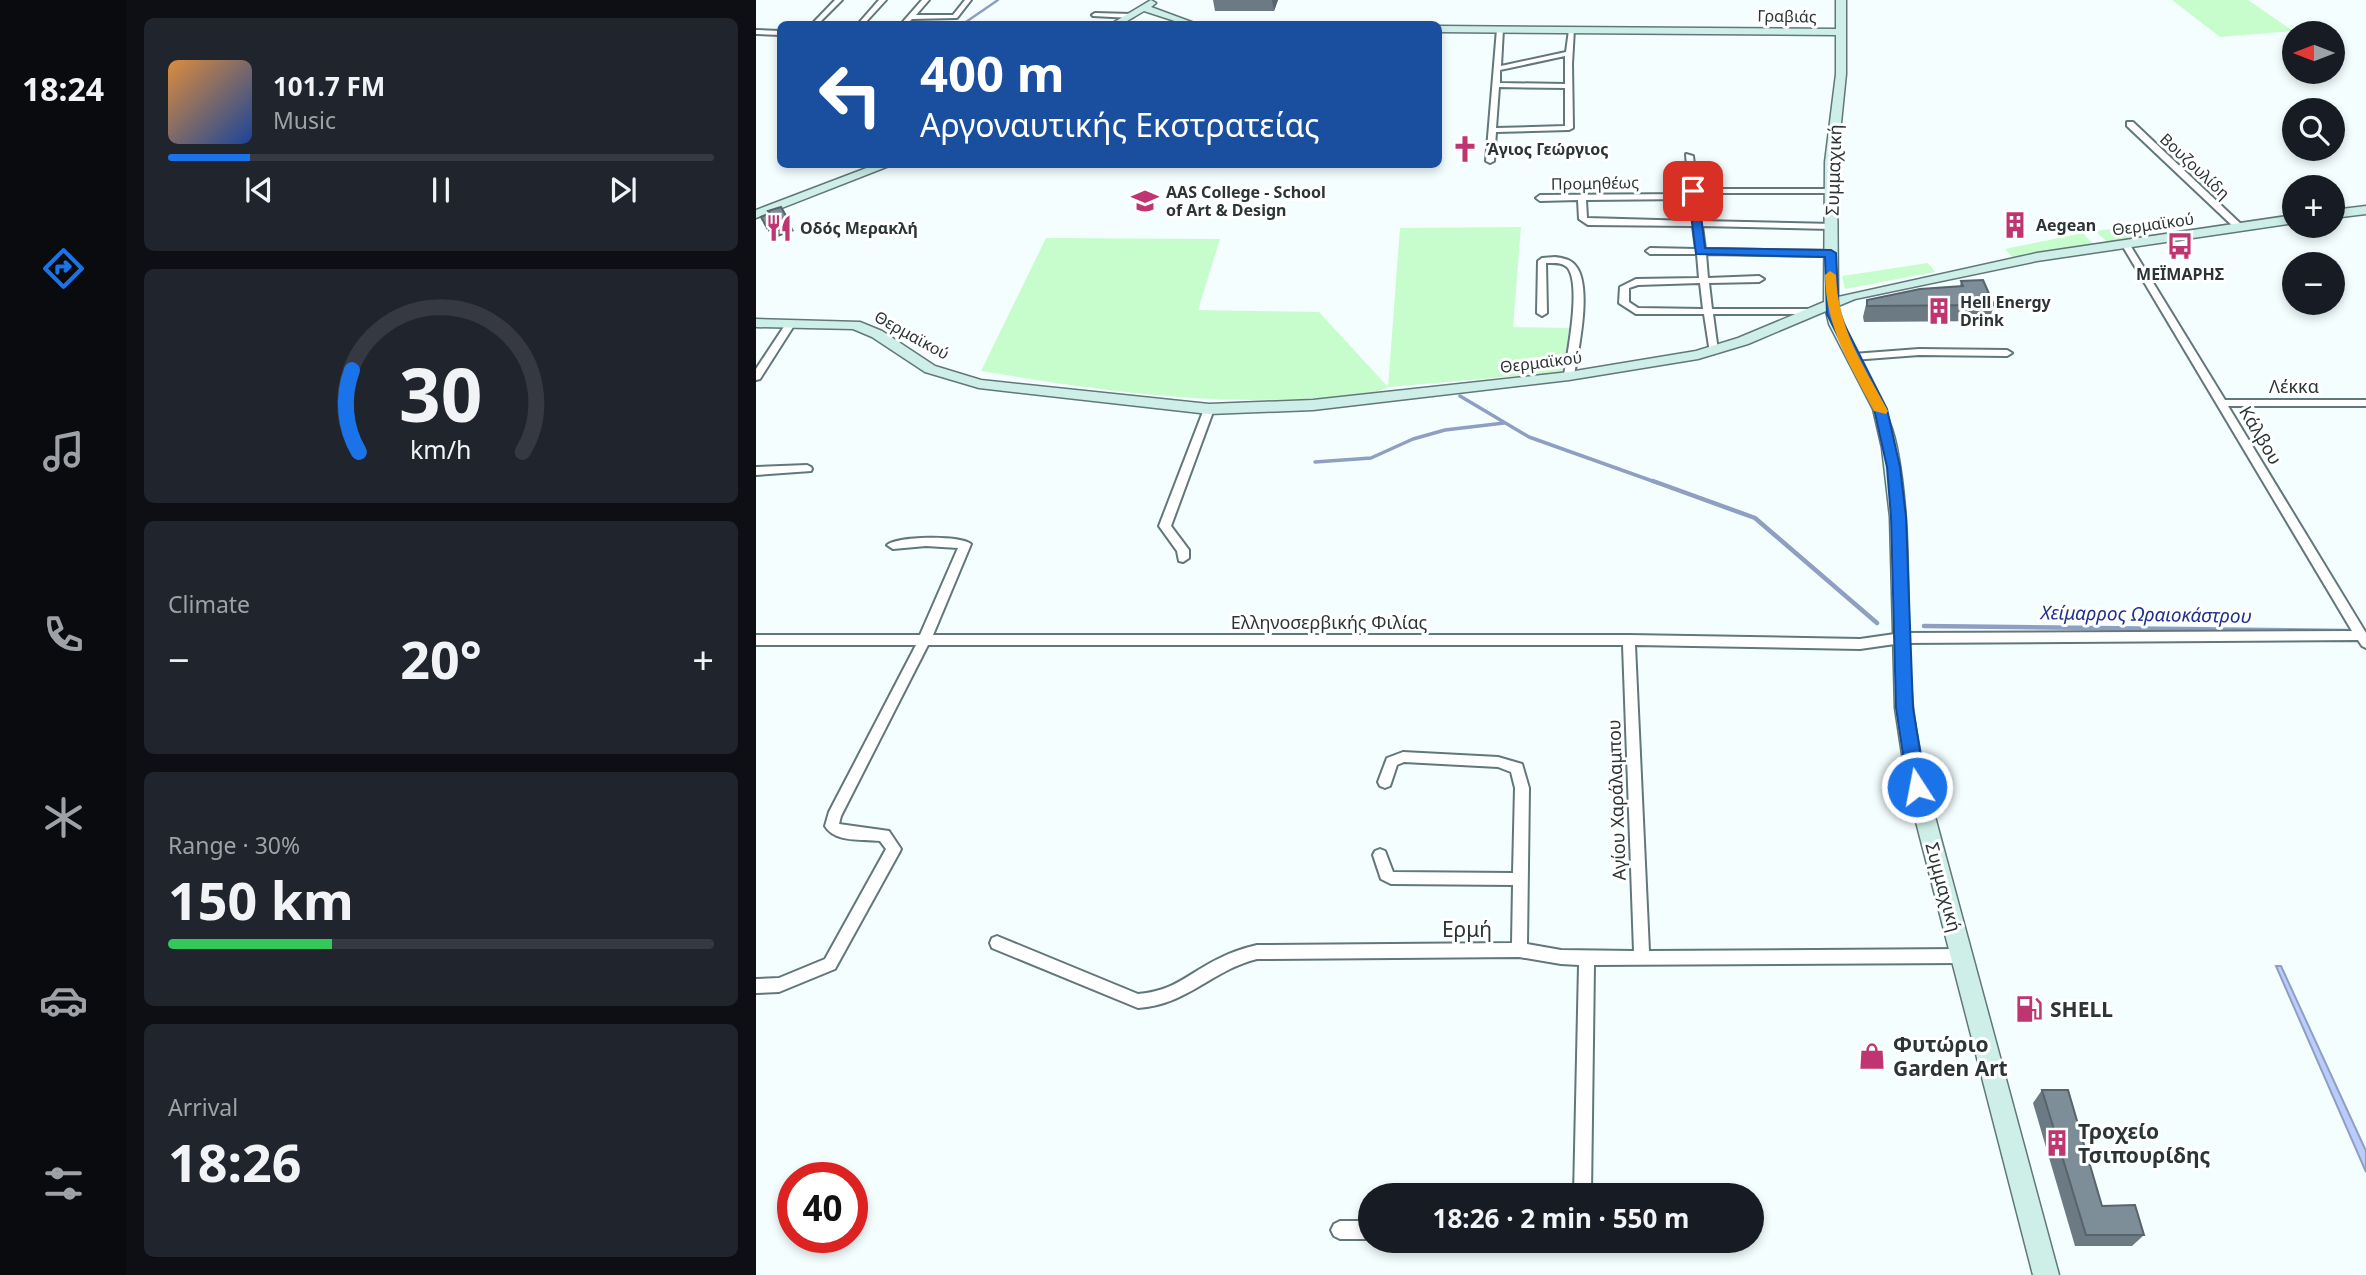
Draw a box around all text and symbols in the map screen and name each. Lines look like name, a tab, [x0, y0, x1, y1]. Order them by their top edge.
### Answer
street label: Γραβιάς	[1757, 4, 1817, 28]
north arrow	[2282, 21, 2345, 84]
map controls	[2282, 21, 2345, 315]
text: 400 m	[920, 40, 1065, 106]
icon: left	[805, 49, 896, 140]
text: 18:24	[22, 67, 104, 110]
text: 101.7 FM	[273, 68, 385, 104]
button: search	[2282, 98, 2345, 161]
text: Αργοναυτικής Εκστρατείας	[920, 103, 1320, 146]
text: Music	[273, 104, 336, 136]
street label: Συμμαχική	[1819, 124, 1847, 216]
street label: Βουζουλίδη	[2155, 128, 2235, 204]
church icon: Άγιος Γεώργιος	[1450, 134, 1480, 164]
place label: Άγιος Γεώργιος	[1486, 138, 1608, 160]
pin	[1663, 161, 1723, 221]
icon: previous	[240, 171, 278, 209]
icon: pause	[422, 171, 460, 209]
icon: next	[604, 171, 642, 209]
street label: Προμηθέως	[1551, 171, 1639, 195]
icon: arrive	[1674, 172, 1712, 210]
button: +	[2282, 175, 2345, 238]
place label: AAS College - School of Art & Design	[1166, 181, 1326, 221]
school or university icon: AAS College - School of Art & Design	[1130, 186, 1160, 216]
street label: Θερμαϊκού	[2111, 207, 2195, 241]
building icon: Aegean	[2000, 210, 2030, 240]
restaurant icon: Οδός Μερακλή	[764, 213, 794, 243]
place label: Aegean	[2036, 214, 2096, 236]
place label: Οδός Μερακλή	[800, 217, 918, 239]
bus stop icon: ΜΕΪΜΑΡΗΣ	[2165, 231, 2195, 261]
icon: directions	[39, 244, 88, 293]
button: −	[2282, 252, 2345, 315]
place label: ΜΕΪΜΑΡΗΣ	[2136, 263, 2224, 285]
place label: Hell Energy Drink	[1960, 291, 2052, 331]
building icon: Hell Energy Drink	[1924, 296, 1954, 326]
street label: Θερμαϊκού	[871, 305, 953, 365]
text: 30	[399, 345, 483, 444]
street label: Θερμαϊκού	[1499, 346, 1583, 378]
street label: Λέκκα	[2269, 374, 2319, 398]
street label: Κάλβου	[2234, 401, 2288, 469]
icon: music	[39, 427, 88, 476]
text: km/h	[410, 432, 472, 466]
text: Climate	[168, 588, 250, 620]
water label: Χείμαρρος Ωραιοκάστρου	[2039, 599, 2252, 629]
icon: phone	[39, 610, 88, 659]
street label: Ελληνοσερβικής Φιλίας	[1231, 610, 1427, 634]
text: 20°	[400, 623, 482, 694]
text: −	[168, 633, 190, 685]
text: +	[692, 633, 714, 685]
street label: Αγίου Χαράλαμπου	[1601, 719, 1631, 881]
position arrow	[1880, 750, 1954, 824]
icon: climate	[39, 793, 88, 842]
text: Range · 30%	[168, 829, 300, 861]
street label: Συμμαχική	[1921, 840, 1967, 934]
text: 150 km	[168, 864, 354, 935]
street label: Ερμή	[1442, 915, 1492, 943]
icon: car	[39, 976, 88, 1025]
fuel station icon: SHELL	[2014, 994, 2044, 1024]
place label: SHELL	[2050, 995, 2113, 1023]
place label: Φυτώριο Garden Art	[1893, 1030, 2008, 1082]
shop icon: Φυτώριο Garden Art	[1857, 1041, 1887, 1071]
text: Arrival	[168, 1091, 238, 1123]
place label: Τροχείο Τσιπουρίδης	[2078, 1117, 2211, 1169]
text: 18:26	[168, 1126, 302, 1197]
building icon: Τροχείο Τσιπουρίδης	[2042, 1128, 2072, 1158]
icon: filters	[39, 1159, 88, 1208]
speed limit sign: 40	[777, 1162, 868, 1253]
text: 18:26 · 2 min · 550 m	[1433, 1200, 1689, 1236]

